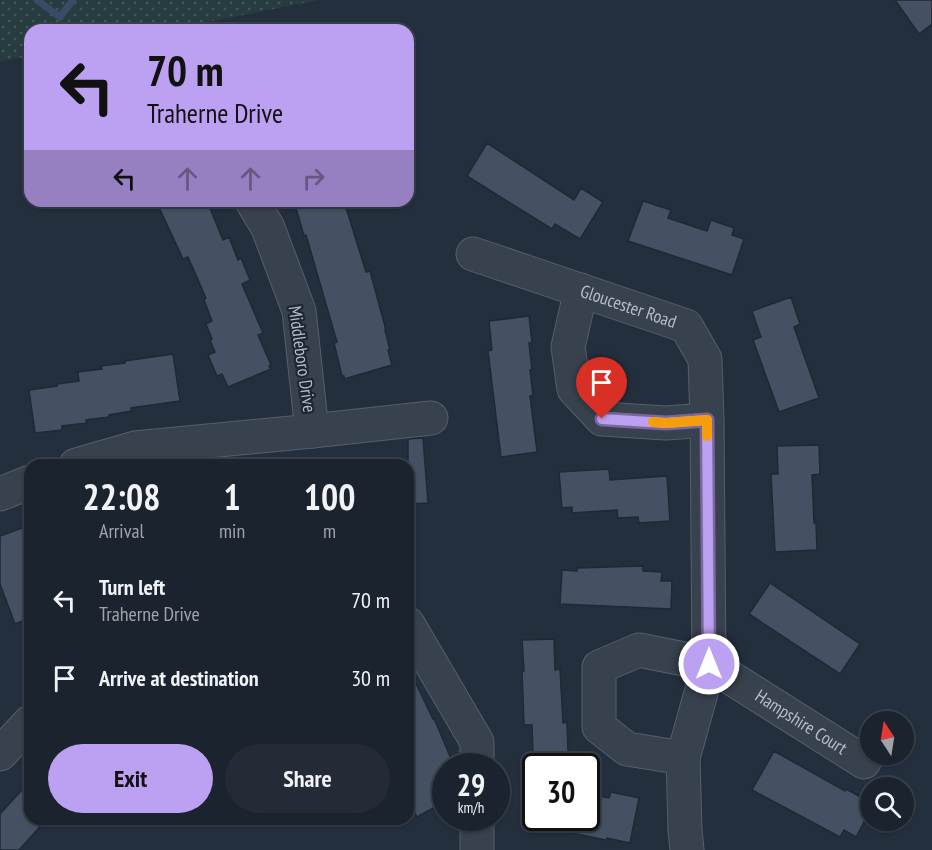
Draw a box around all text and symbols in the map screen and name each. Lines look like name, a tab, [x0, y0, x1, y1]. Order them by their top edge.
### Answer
text: 70 m	[147, 43, 224, 98]
icon: left	[48, 48, 126, 126]
text: Traherne Drive	[147, 96, 283, 130]
icon: left	[108, 162, 141, 195]
icon: ahead	[171, 162, 204, 195]
icon: ahead	[234, 162, 267, 195]
icon: right	[297, 162, 330, 195]
street label: Gloucester Road	[577, 279, 680, 333]
street label: Middleboro Drive	[284, 304, 321, 414]
pin	[576, 357, 627, 419]
icon: arrive	[585, 366, 618, 399]
text: 22:08	[83, 473, 160, 520]
text: 1	[223, 473, 241, 520]
text: 100	[304, 473, 355, 520]
text: Arrival	[99, 518, 144, 544]
text: min	[219, 518, 245, 544]
text: m	[323, 518, 336, 544]
text: Turn left	[99, 573, 165, 601]
icon: left	[48, 584, 81, 617]
text: 70 m	[351, 586, 390, 614]
text: Traherne Drive	[99, 601, 200, 627]
position arrow	[677, 632, 741, 696]
icon: arrive	[48, 662, 81, 695]
text: Arrive at destination	[99, 664, 259, 692]
text: 30 m	[351, 664, 390, 692]
street label: Hampshire Court	[751, 684, 851, 759]
north arrow	[860, 711, 914, 765]
map controls	[860, 711, 914, 831]
button: Exit	[48, 744, 213, 813]
button: Share	[225, 744, 390, 813]
speed limit sign: 30	[522, 753, 600, 831]
text: 29	[457, 765, 485, 804]
button: search	[860, 777, 914, 831]
text: km/h	[458, 798, 484, 817]

